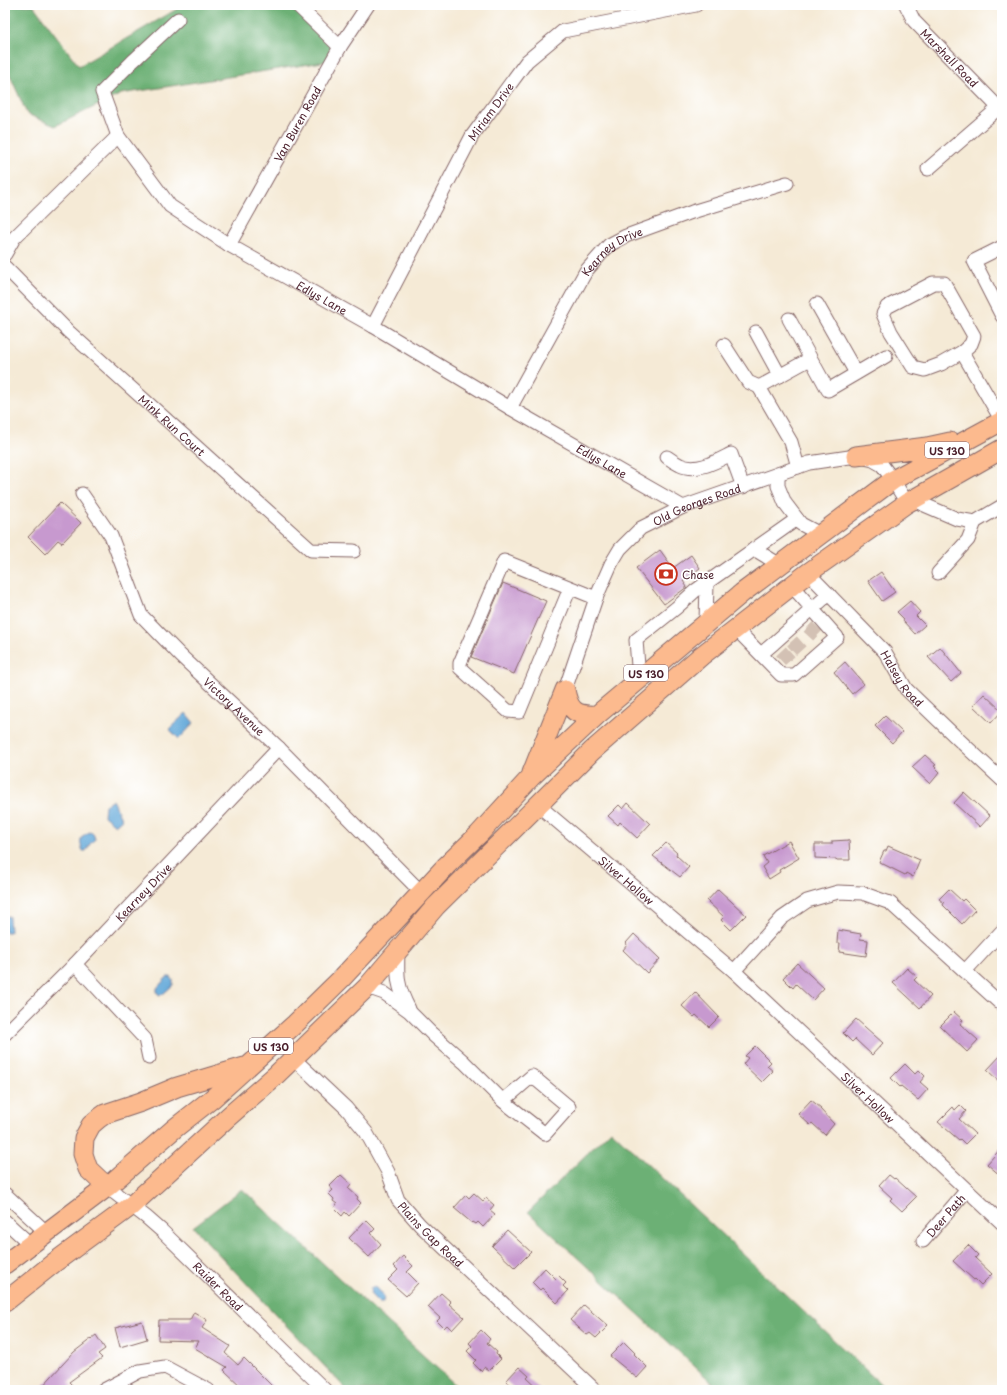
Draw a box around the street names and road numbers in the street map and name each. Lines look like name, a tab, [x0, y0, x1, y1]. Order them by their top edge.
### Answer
street label: Marshall Road	[917, 24, 983, 91]
street label: Miriam Drive	[463, 78, 517, 144]
street label: Van Buren Road	[269, 83, 325, 165]
street label: Kearney Drive	[577, 222, 645, 279]
street label: Edlys Lane	[294, 276, 351, 319]
street label: Mink Run Court	[135, 390, 210, 460]
street label: Edlys Lane	[573, 439, 631, 482]
road number: US 130	[925, 442, 969, 458]
street label: Old Georges Road	[649, 479, 743, 530]
street label: Halsey Road	[877, 647, 928, 710]
road number: US 130	[624, 665, 668, 681]
street label: Victory Avenue	[200, 673, 269, 739]
street label: Silver Hollow	[595, 852, 658, 909]
street label: Kearney Drive	[111, 859, 175, 925]
road number: US 130	[249, 1038, 293, 1054]
street label: Silver Hollow	[838, 1068, 899, 1127]
street label: Deer Path	[922, 1190, 969, 1241]
street label: Plains Gap Road	[394, 1198, 468, 1271]
street label: Raider Road	[189, 1257, 247, 1314]

